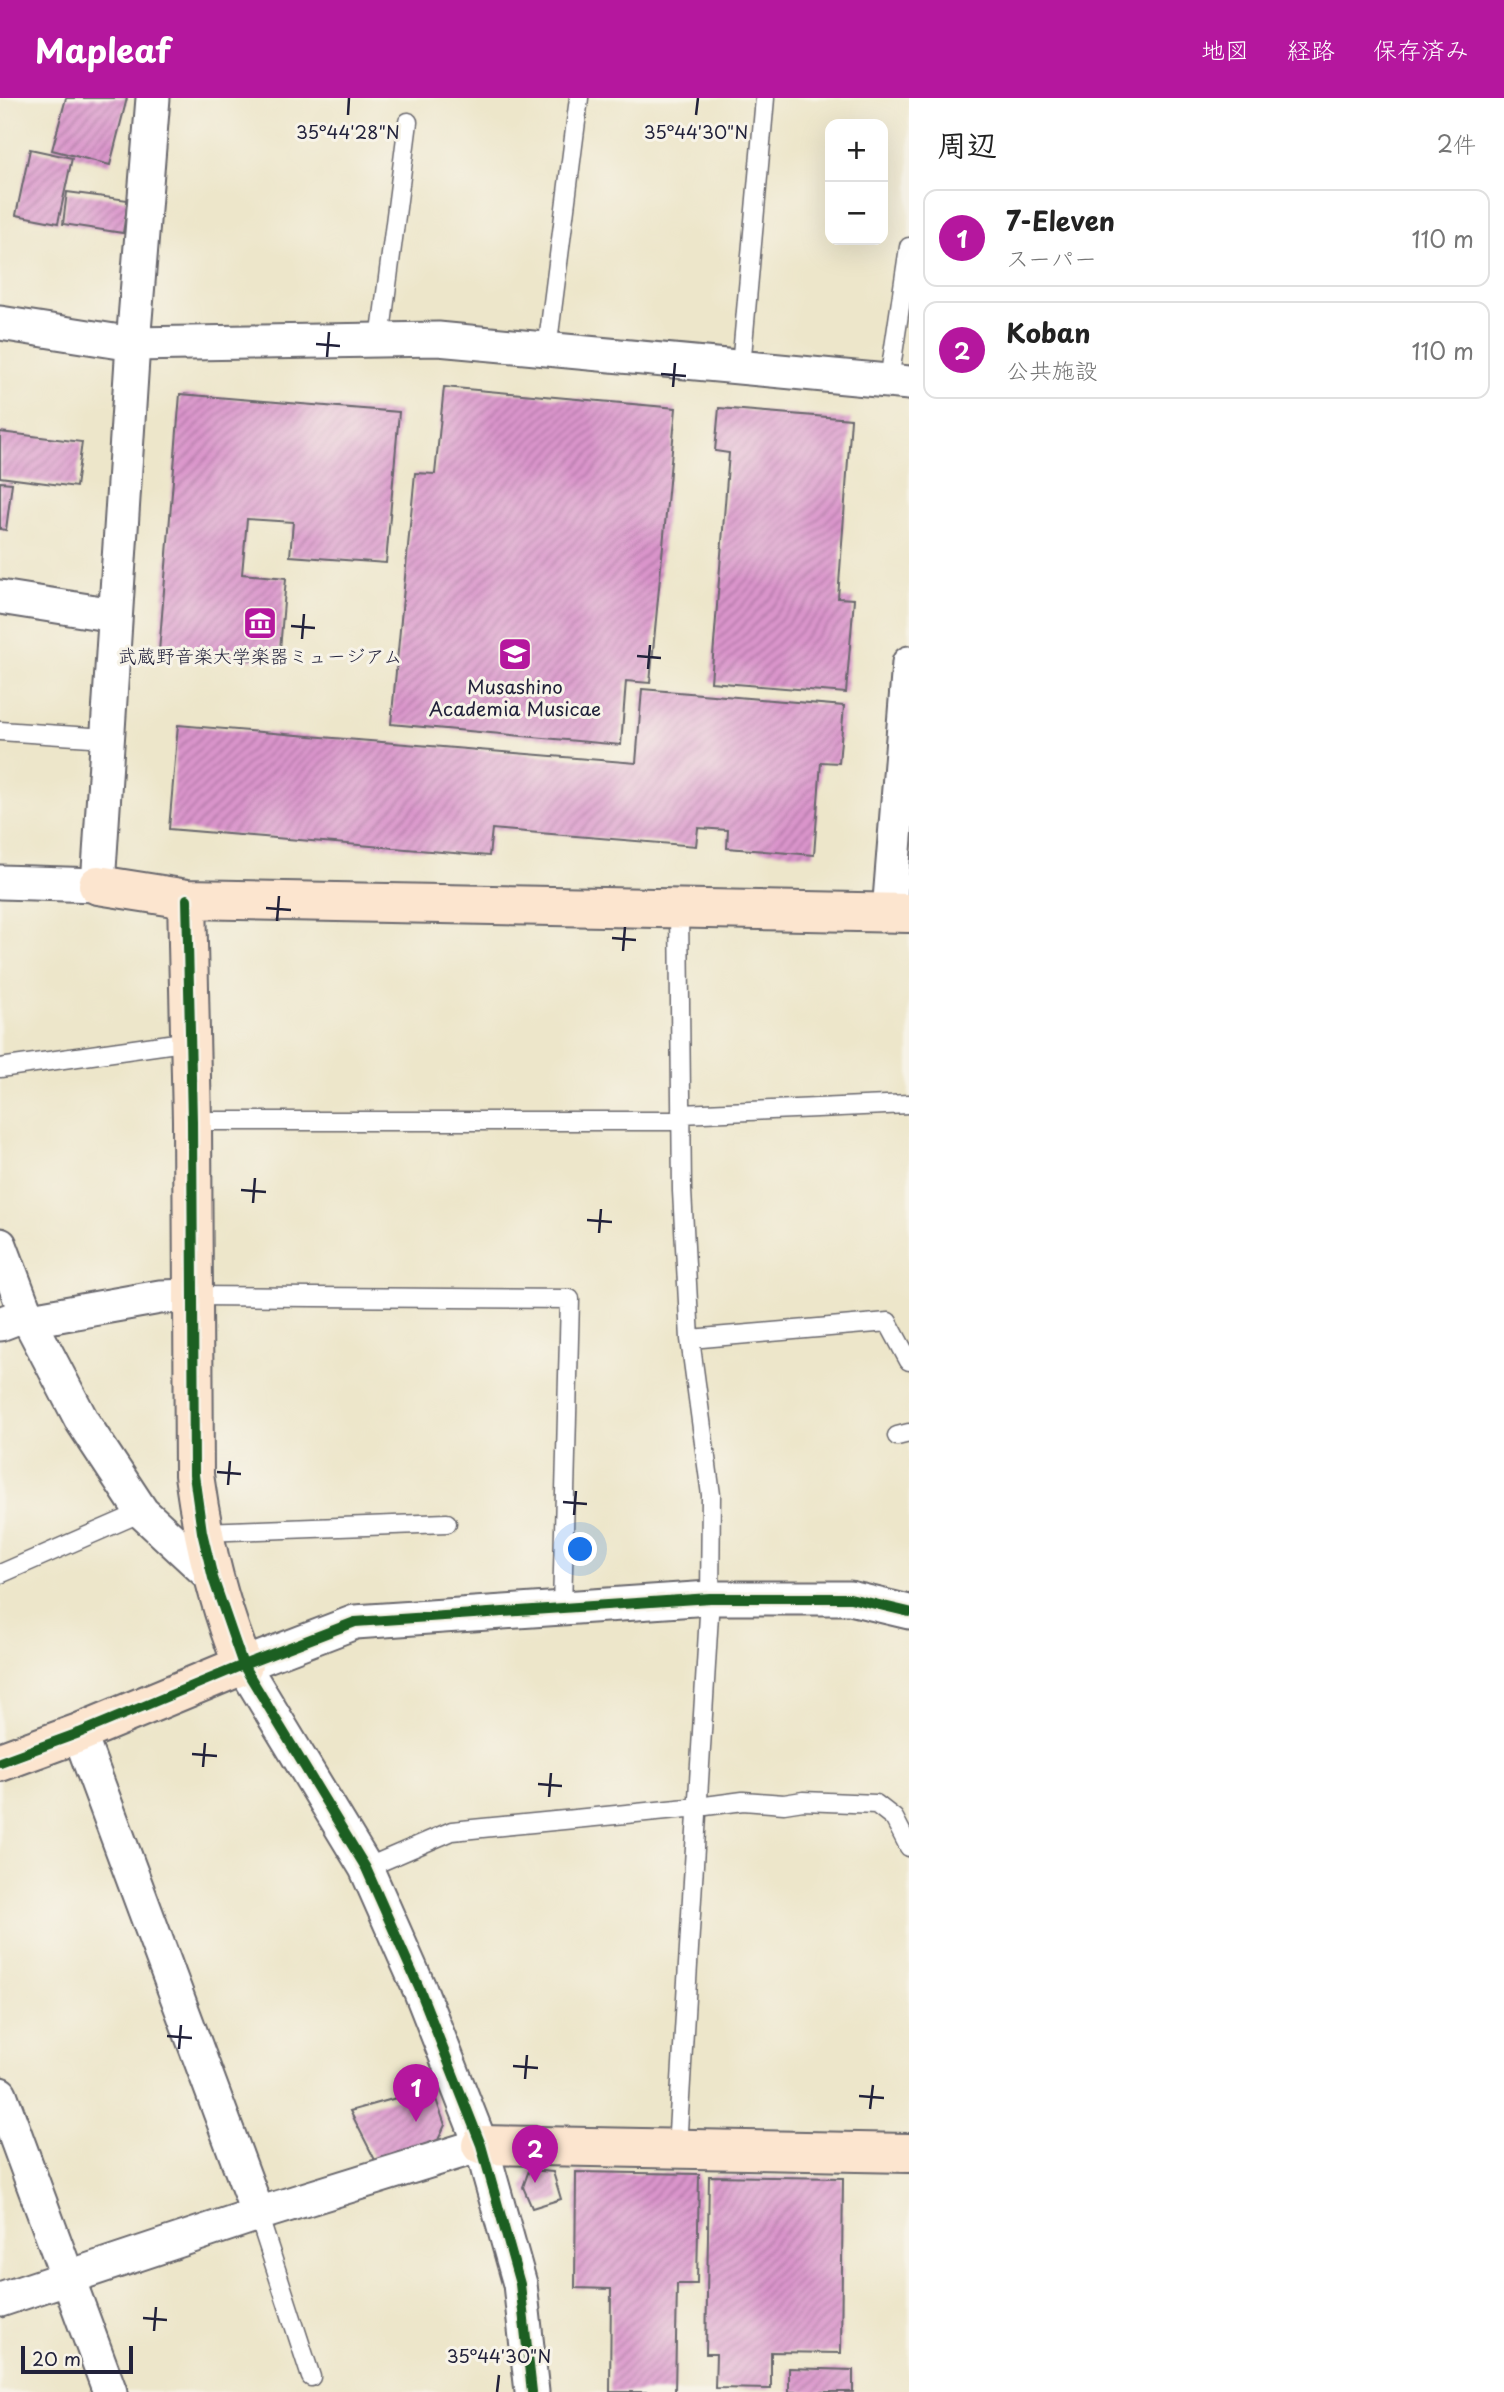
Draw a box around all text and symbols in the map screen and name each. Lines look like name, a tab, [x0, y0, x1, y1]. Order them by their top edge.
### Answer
text: Mapleaf	[35, 24, 171, 74]
text: 地図	[1201, 31, 1249, 67]
text: 経路	[1287, 31, 1335, 67]
text: 保存済み	[1373, 31, 1469, 67]
text: 35°44'28"N	[296, 118, 400, 145]
text: 35°44'30"N	[644, 118, 748, 145]
map controls	[825, 119, 888, 245]
button: +	[825, 119, 888, 182]
text: 周辺	[937, 121, 997, 166]
text: 2件	[1437, 126, 1476, 161]
button: −	[825, 182, 888, 245]
text: 7-Eleven	[1006, 201, 1115, 240]
text: 1	[957, 221, 968, 256]
text: 110 m	[1412, 221, 1474, 256]
text: スーパー	[1006, 240, 1097, 275]
text: Koban	[1006, 313, 1090, 352]
text: 2	[954, 333, 970, 368]
text: 110 m	[1412, 333, 1474, 368]
text: 公共施設	[1006, 352, 1098, 387]
museum icon: 武蔵野音楽大学楽器ミュージアム	[241, 604, 279, 642]
school or university icon: Musashino Academia Musicae	[496, 635, 534, 673]
place label: 武蔵野音楽大学楽器ミュージアム	[118, 641, 402, 669]
place label: Musashino Academia Musicae	[429, 672, 601, 722]
your location	[563, 1532, 597, 1566]
pin: 1	[393, 2064, 439, 2122]
pin: 2	[512, 2125, 558, 2183]
text: 35°44'30"N	[447, 2342, 551, 2369]
scale bar	[21, 2343, 133, 2375]
text: 20 m	[32, 2344, 81, 2372]

